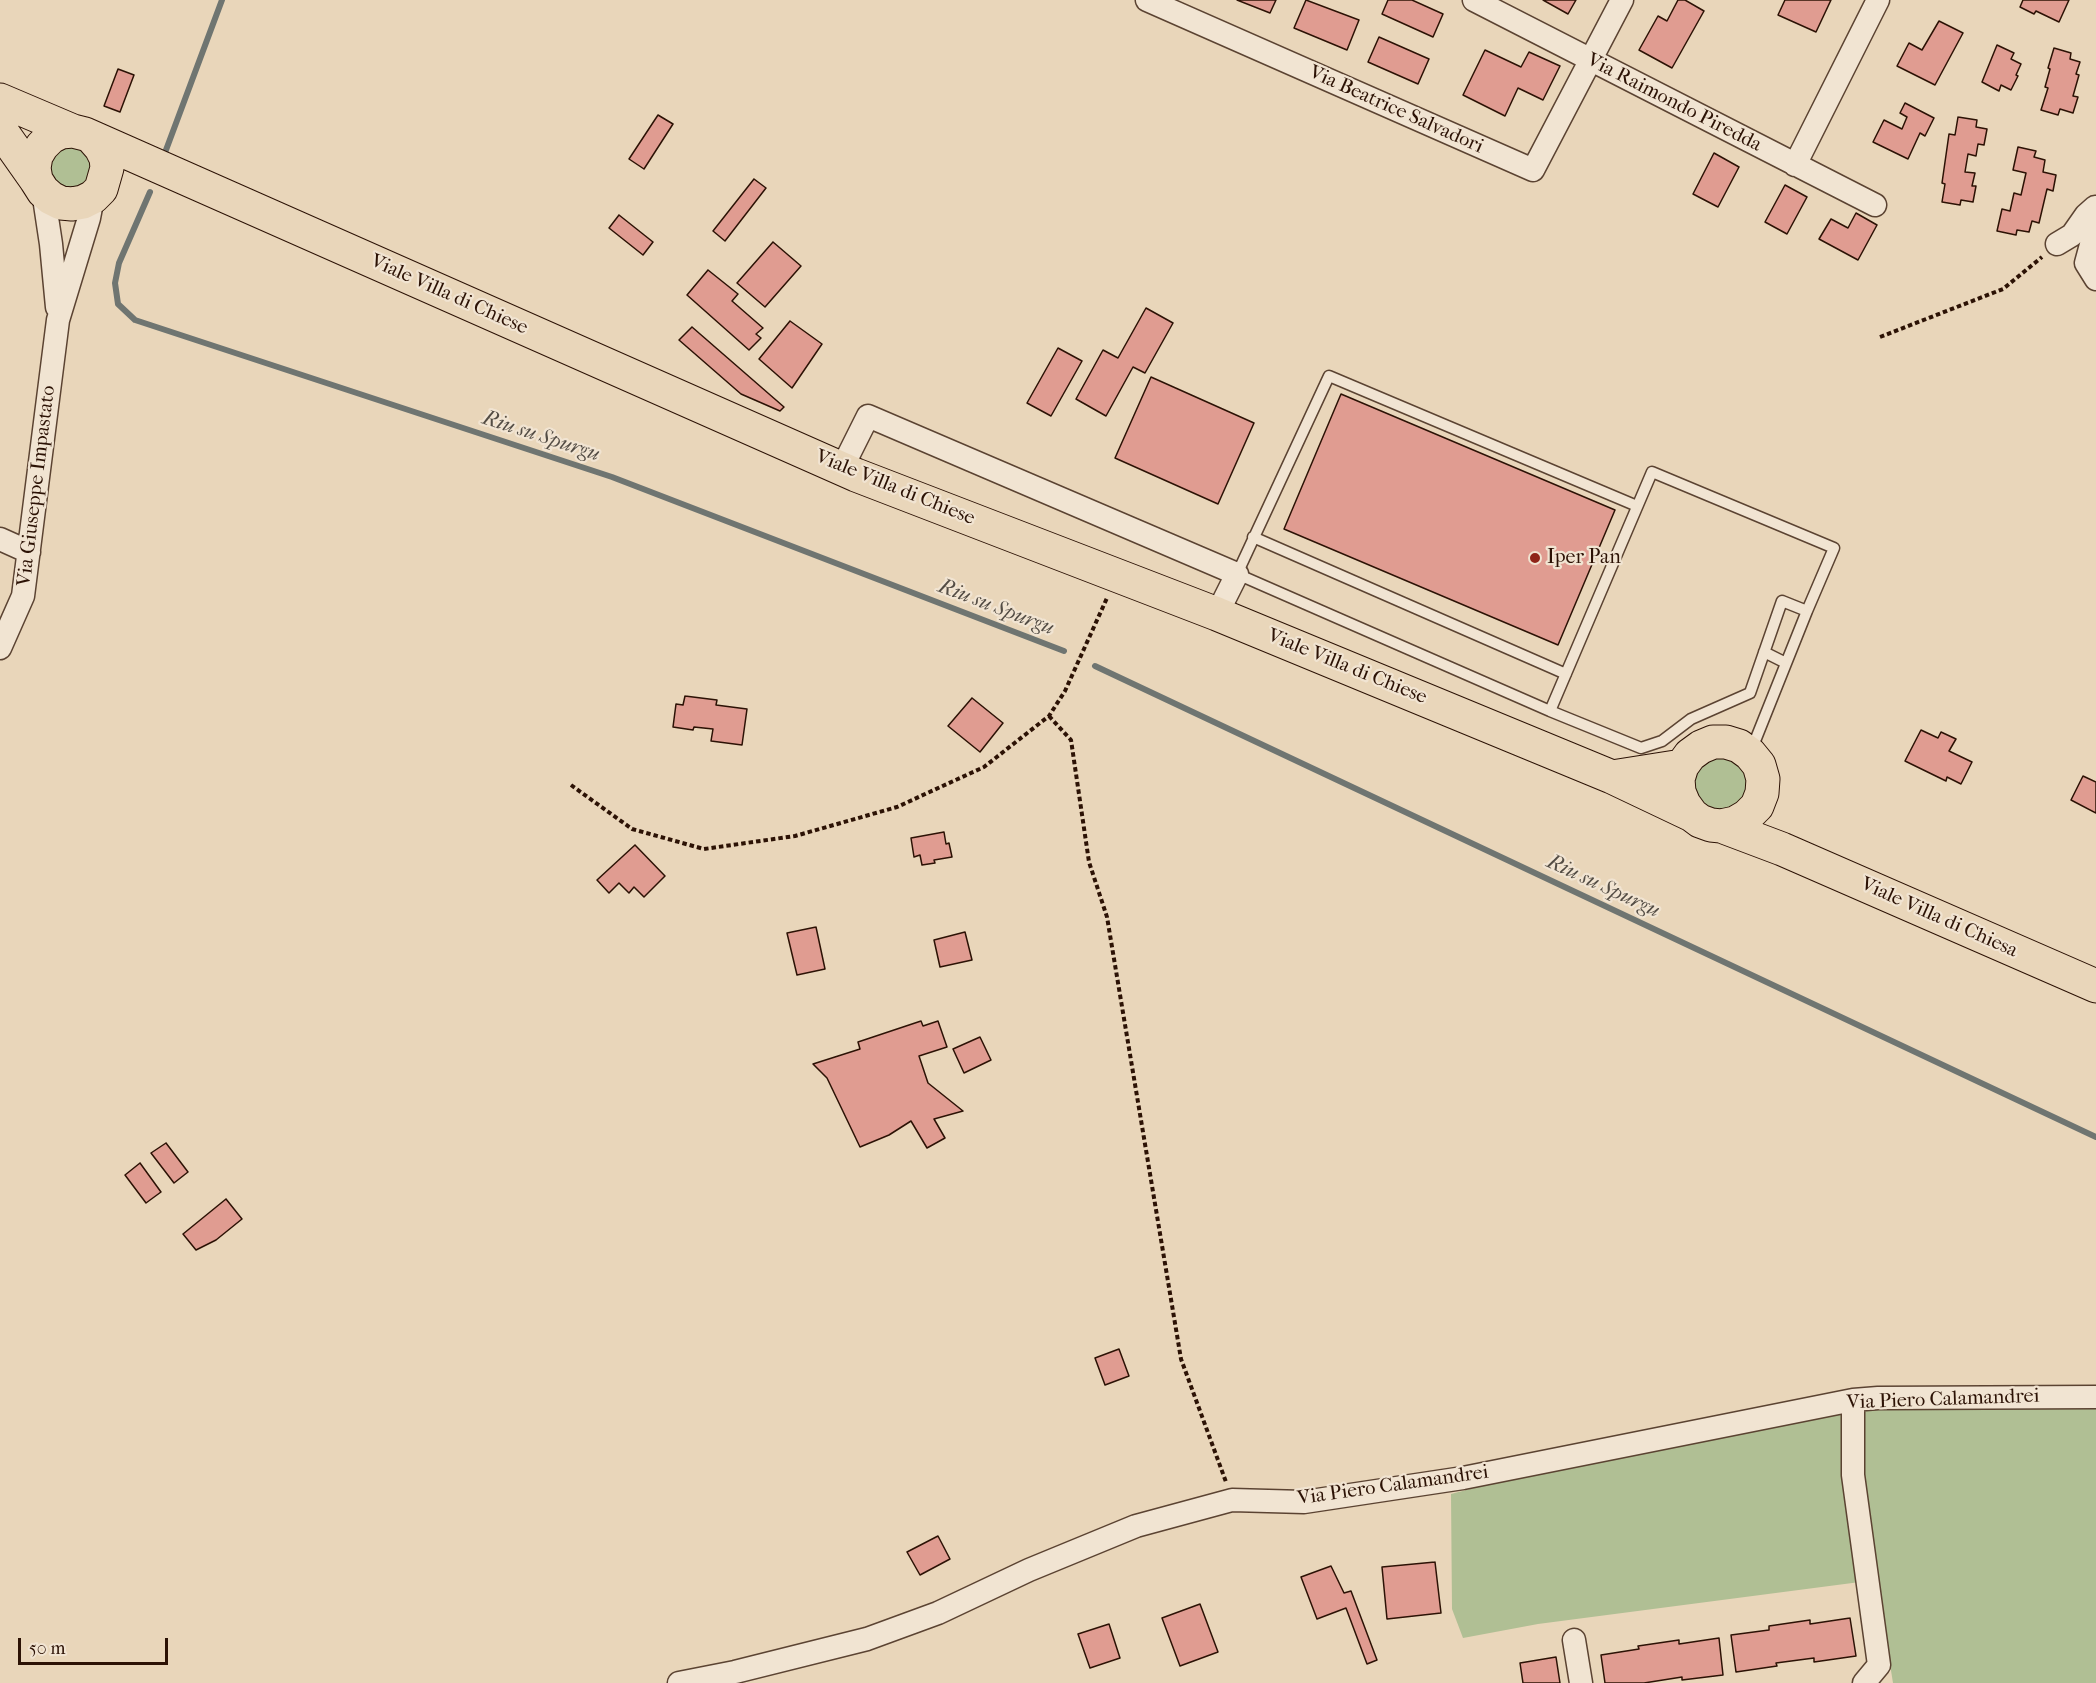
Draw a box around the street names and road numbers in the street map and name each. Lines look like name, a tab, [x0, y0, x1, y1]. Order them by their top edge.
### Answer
street label: Via Raimondo Piredda	[1583, 48, 1765, 158]
street label: Via Beatrice Salvadori	[1305, 61, 1487, 159]
street label: Viale Villa di Chiese	[367, 249, 531, 341]
street label: Via Giuseppe Impastato	[13, 384, 61, 588]
street label: Viale Villa di Chiese	[812, 445, 978, 531]
street label: Viale Villa di Chiese	[1264, 624, 1430, 710]
street label: Viale Villa di Chiesa	[1857, 873, 2021, 963]
street label: Via Piero Calamandrei	[1846, 1385, 2040, 1415]
street label: Via Piero Calamandrei	[1296, 1461, 1490, 1511]

